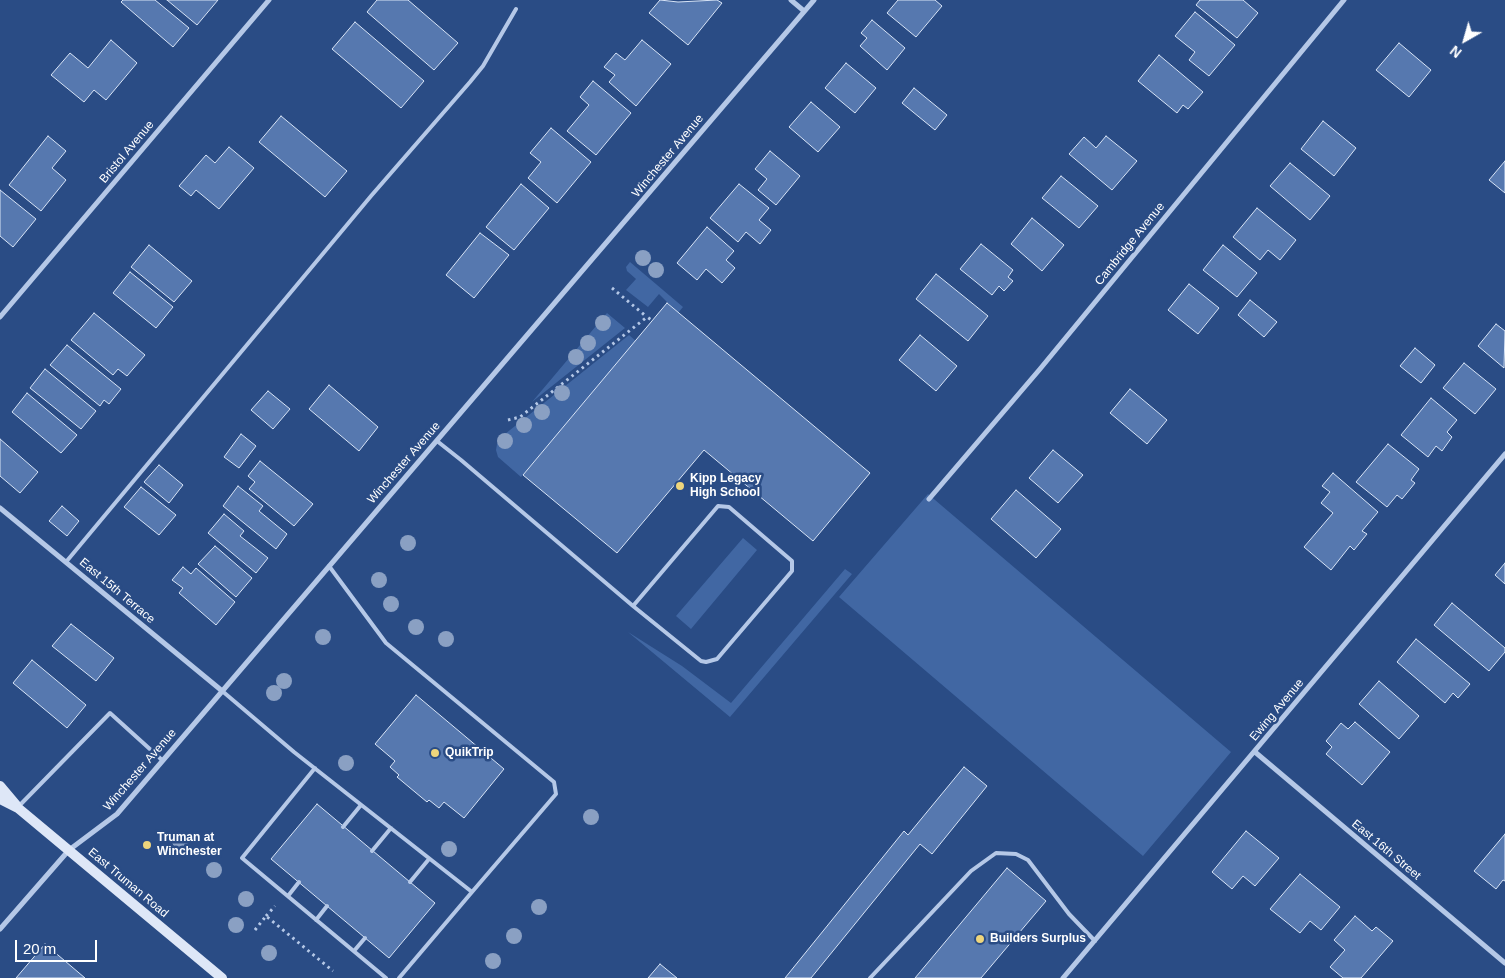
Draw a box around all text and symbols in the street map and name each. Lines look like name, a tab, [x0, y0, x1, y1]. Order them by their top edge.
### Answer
north arrow	[1440, 15, 1490, 65]
text: N	[1447, 42, 1465, 61]
street label: Winchester Avenue	[629, 112, 707, 200]
street label: Bristol Avenue	[97, 118, 157, 186]
street label: Cambridge Avenue	[1092, 200, 1168, 288]
street label: Winchester Avenue	[365, 419, 443, 507]
place label: Kipp Legacy High School	[690, 472, 761, 500]
marker: Kipp Legacy High School	[674, 480, 686, 492]
street label: East 15th Terrace	[76, 555, 158, 627]
street label: Ewing Avenue	[1247, 676, 1307, 744]
street label: Winchester Avenue	[101, 726, 179, 814]
place label: QuikTrip	[445, 746, 494, 760]
marker: QuikTrip	[429, 747, 441, 759]
street label: East 16th Street	[1348, 817, 1424, 883]
place label: Truman at Winchester	[157, 831, 222, 859]
marker: Truman at Winchester	[141, 839, 153, 851]
street label: East Truman Road	[85, 845, 171, 921]
scale bar	[18, 930, 100, 962]
place label: Builders Surplus	[990, 932, 1086, 946]
marker: Builders Surplus	[974, 933, 986, 945]
text: 20 m	[23, 940, 56, 957]

